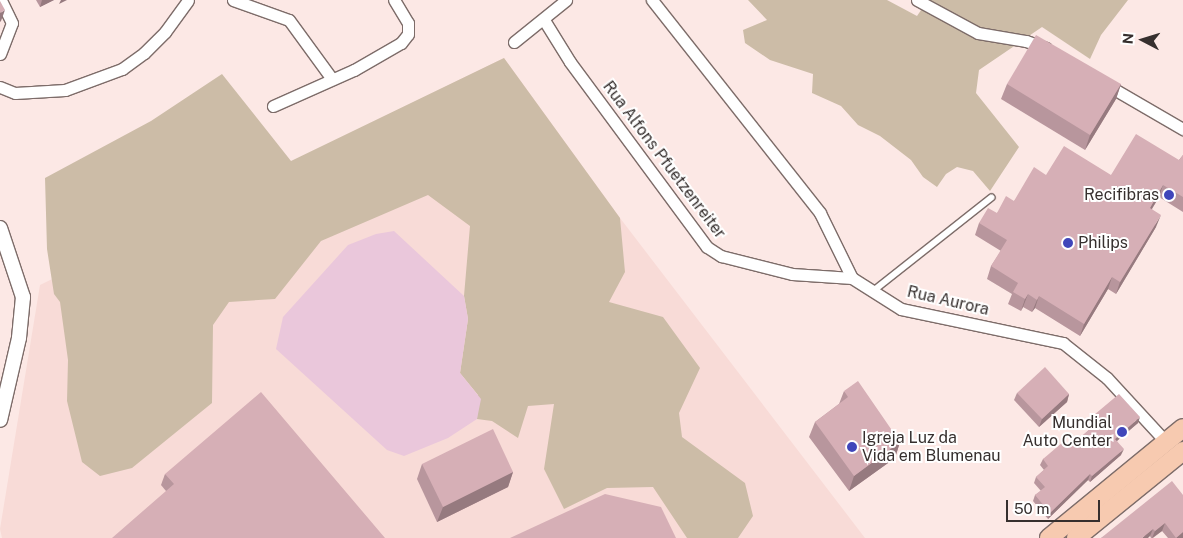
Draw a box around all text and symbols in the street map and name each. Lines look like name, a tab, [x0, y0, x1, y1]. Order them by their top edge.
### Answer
north arrow	[1118, 15, 1168, 65]
text: N	[1120, 33, 1137, 45]
street label: Rua Alfons Pfuetzenreiter	[599, 78, 729, 242]
place label: Recifibras	[1084, 185, 1159, 205]
marker: Recifibras	[1163, 189, 1175, 201]
place label: Philips	[1078, 233, 1128, 253]
marker: Philips	[1062, 237, 1074, 249]
street label: Rua Aurora	[905, 282, 991, 320]
place label: Mundial Auto Center	[1022, 413, 1112, 451]
marker: Mundial Auto Center	[1116, 426, 1128, 438]
place label: Igreja Luz da Vida em Blumenau	[862, 428, 1001, 466]
marker: Igreja Luz da Vida em Blumenau	[846, 441, 858, 453]
scale bar	[1008, 490, 1102, 522]
text: 50 m	[1014, 500, 1049, 517]

